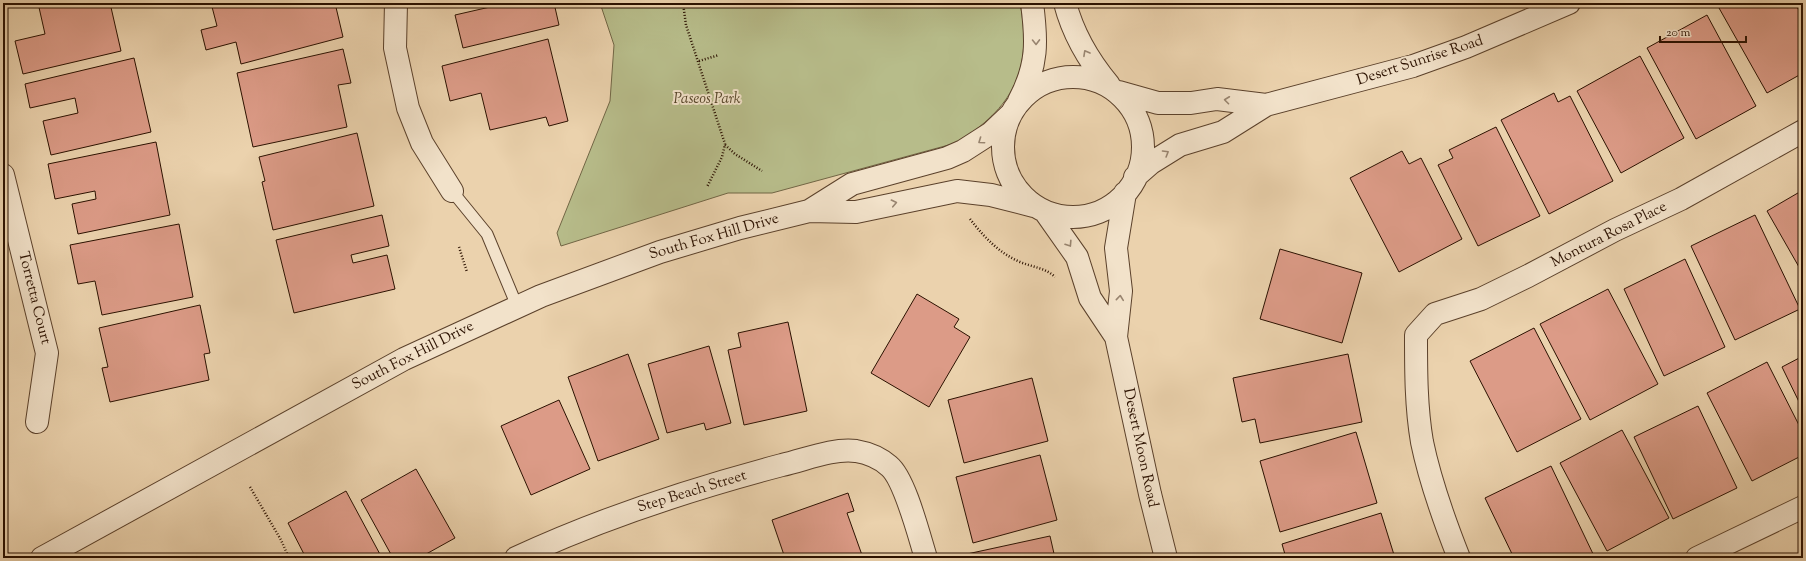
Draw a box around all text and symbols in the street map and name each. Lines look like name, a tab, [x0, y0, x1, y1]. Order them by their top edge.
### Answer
scale bar	[1660, 18, 1746, 44]
text: 20 m	[1666, 24, 1691, 42]
street label: Desert Sunrise Road	[1354, 31, 1486, 91]
one-way arrow	[1031, 39, 1040, 45]
one-way arrow	[1084, 50, 1091, 57]
park label: Paseos Park	[673, 89, 741, 110]
one-way arrow	[1224, 96, 1230, 105]
one-way arrow	[978, 136, 985, 143]
one-way arrow	[1162, 151, 1169, 158]
street label: Montura Rosa Place	[1547, 197, 1671, 273]
one-way arrow	[891, 200, 897, 208]
street label: South Fox Hill Drive	[647, 208, 781, 266]
one-way arrow	[1064, 240, 1072, 247]
street label: Torretta Court	[12, 249, 56, 347]
one-way arrow	[1115, 295, 1124, 301]
street label: South Fox Hill Drive	[348, 316, 478, 396]
street label: Desert Moon Road	[1117, 386, 1163, 510]
street label: Step Beach Street	[635, 465, 749, 519]

